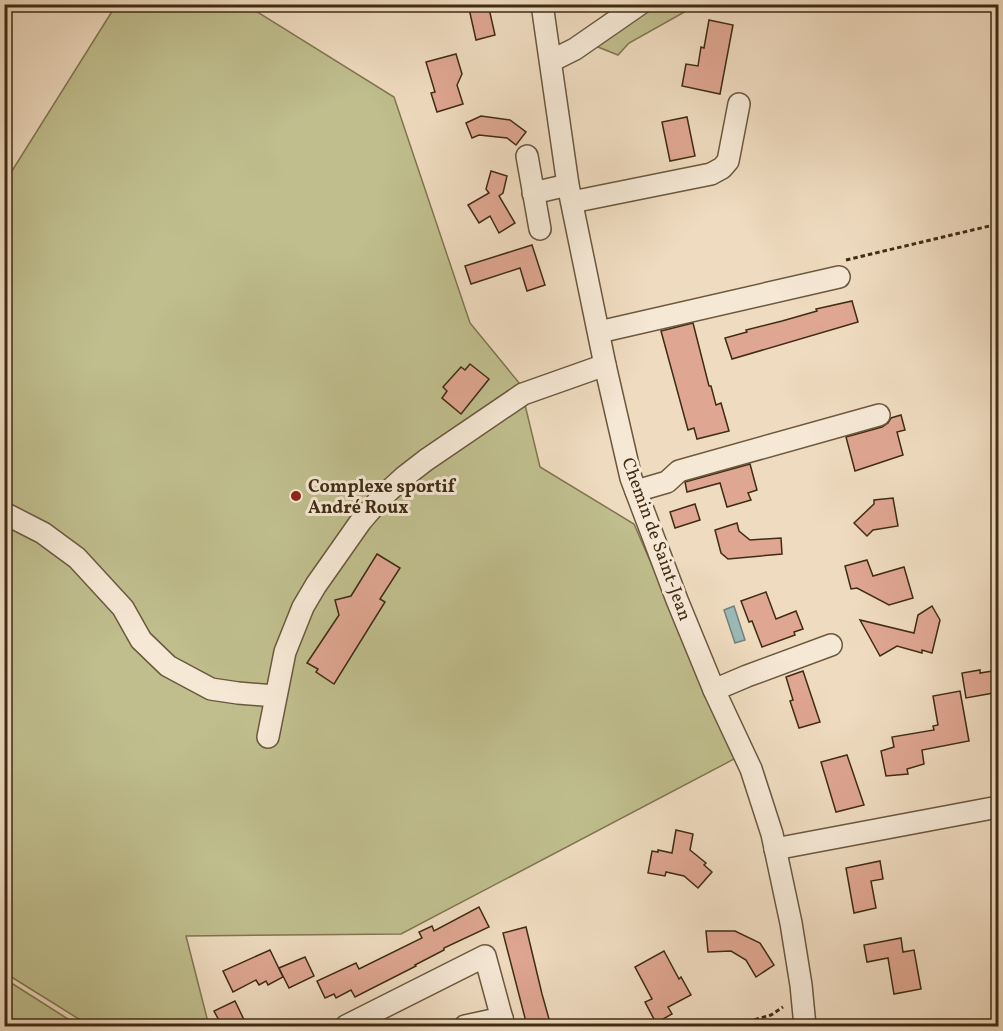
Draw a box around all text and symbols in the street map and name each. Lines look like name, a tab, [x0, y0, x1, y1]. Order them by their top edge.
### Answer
street label: Chemin de Saint-Jean	[614, 455, 697, 625]
place label: Complexe sportif André Roux	[308, 475, 457, 521]
marker: Complexe sportif André Roux	[289, 489, 303, 503]

